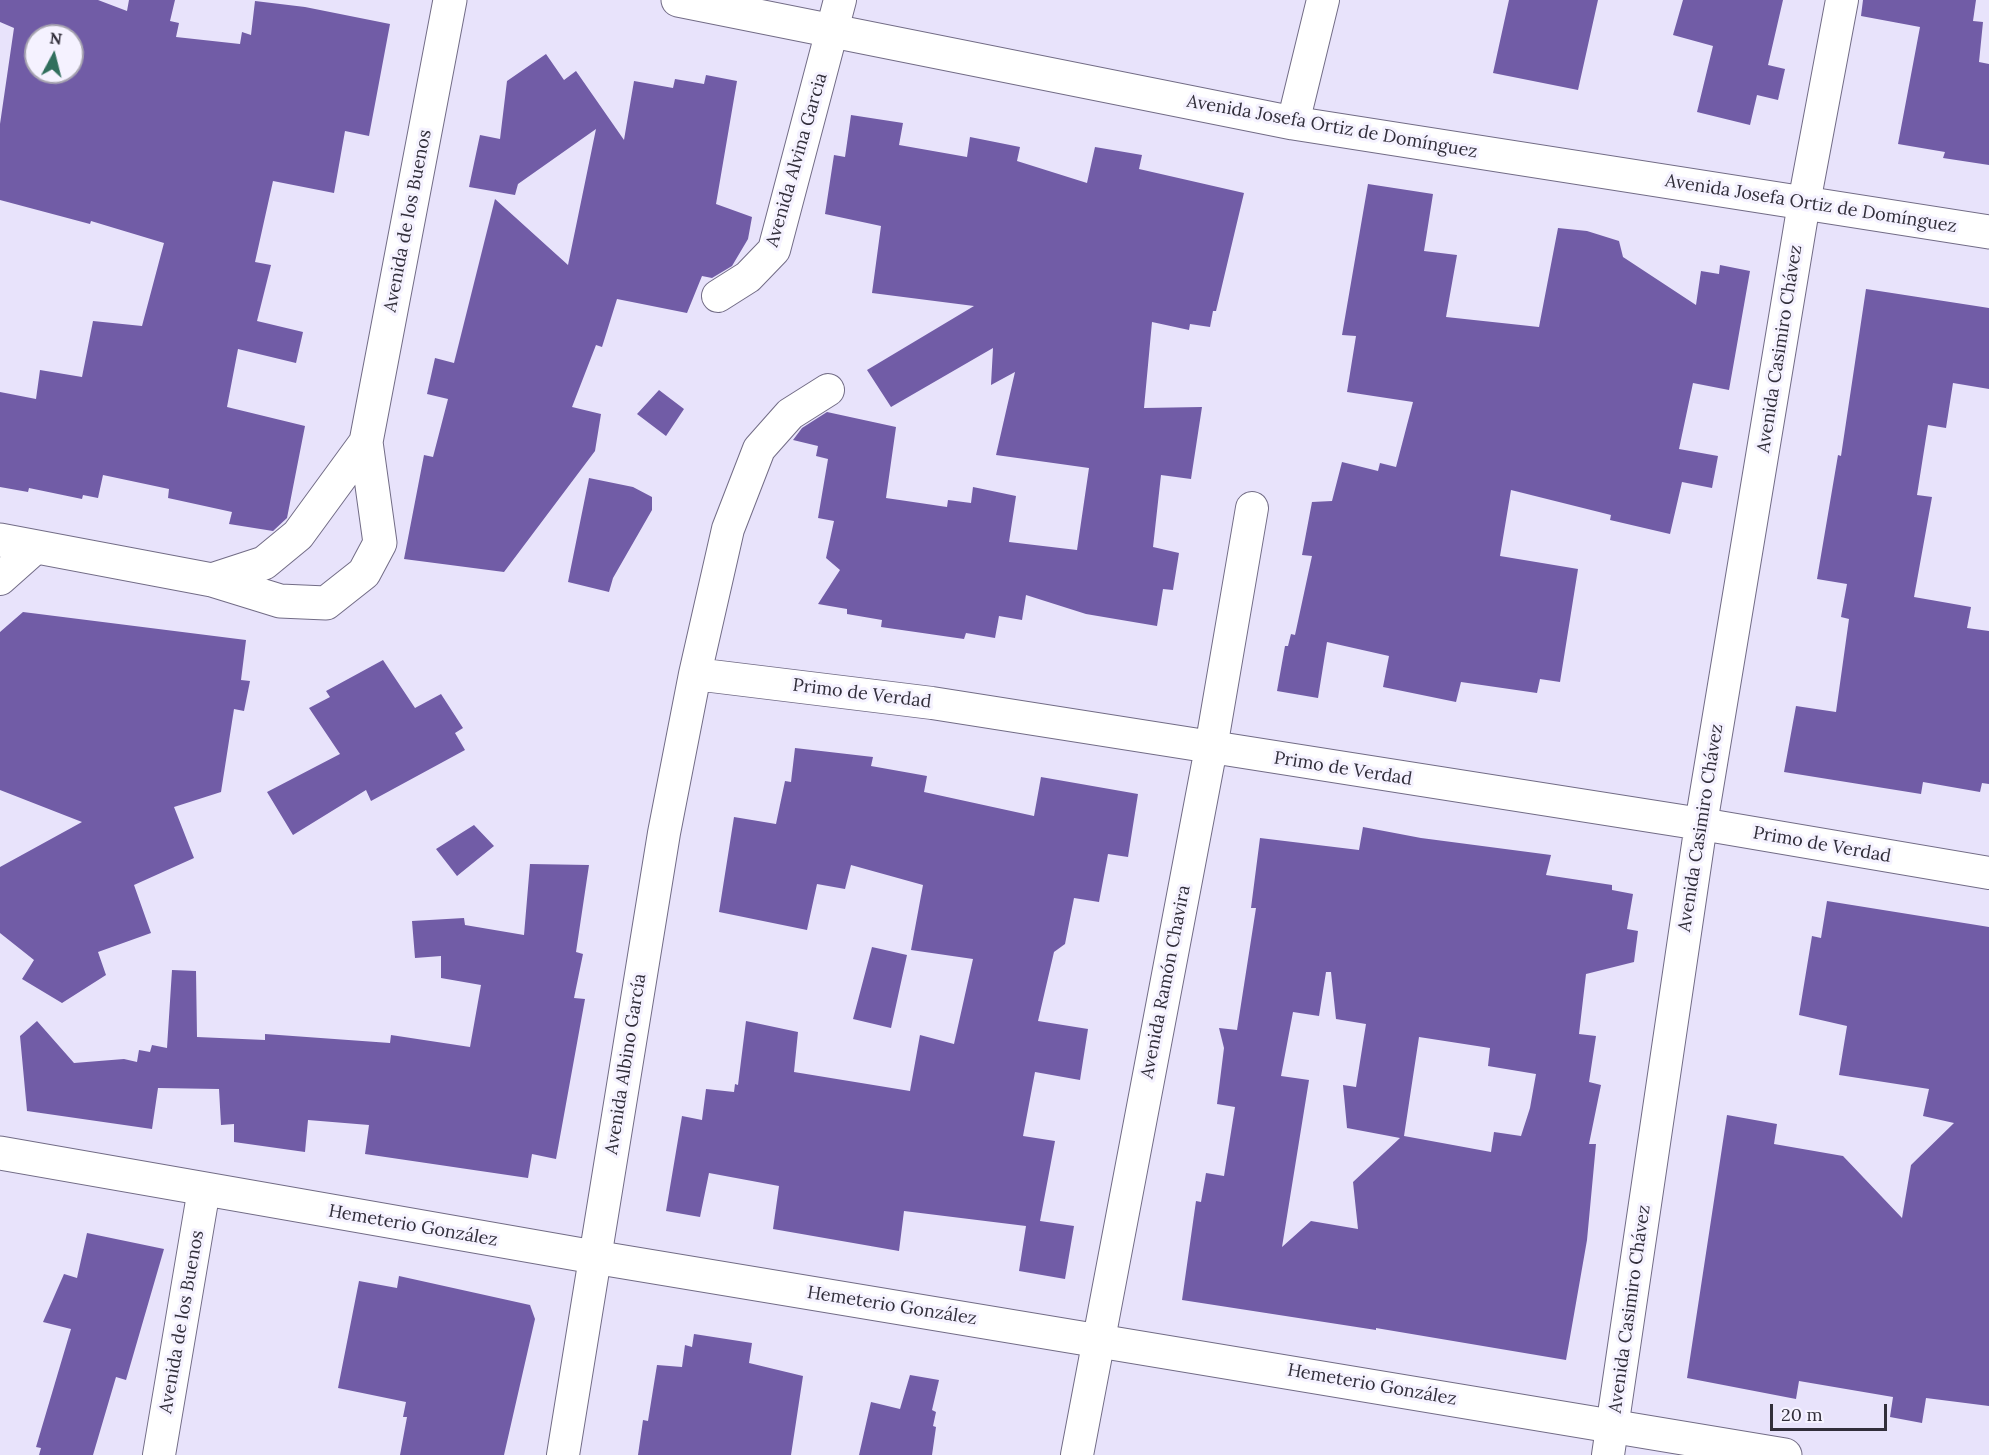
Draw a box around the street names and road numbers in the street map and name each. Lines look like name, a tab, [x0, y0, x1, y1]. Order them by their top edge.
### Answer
street label: Avenida Alvina Garcia	[762, 70, 832, 250]
street label: Avenida Josefa Ortiz de Domínguez	[1185, 91, 1479, 163]
street label: Avenida de los Buenos	[380, 128, 436, 314]
street label: Avenida Josefa Ortiz de Domínguez	[1664, 170, 1958, 238]
street label: Avenida Casimiro Chávez	[1753, 244, 1807, 454]
street label: Primo de Verdad	[791, 675, 933, 713]
street label: Avenida Casimiro Chávez	[1674, 723, 1728, 933]
street label: Primo de Verdad	[1272, 747, 1414, 791]
street label: Primo de Verdad	[1751, 822, 1893, 868]
street label: Avenida Ramón Chavira	[1137, 883, 1195, 1081]
street label: Avenida Albino García	[601, 972, 651, 1156]
street label: Hemeterio González	[327, 1200, 499, 1252]
street label: Avenida Casimiro Chávez	[1605, 1203, 1655, 1415]
street label: Avenida de los Buenos	[155, 1229, 209, 1415]
street label: Hemeterio González	[806, 1282, 978, 1330]
street label: Hemeterio González	[1286, 1359, 1458, 1411]

